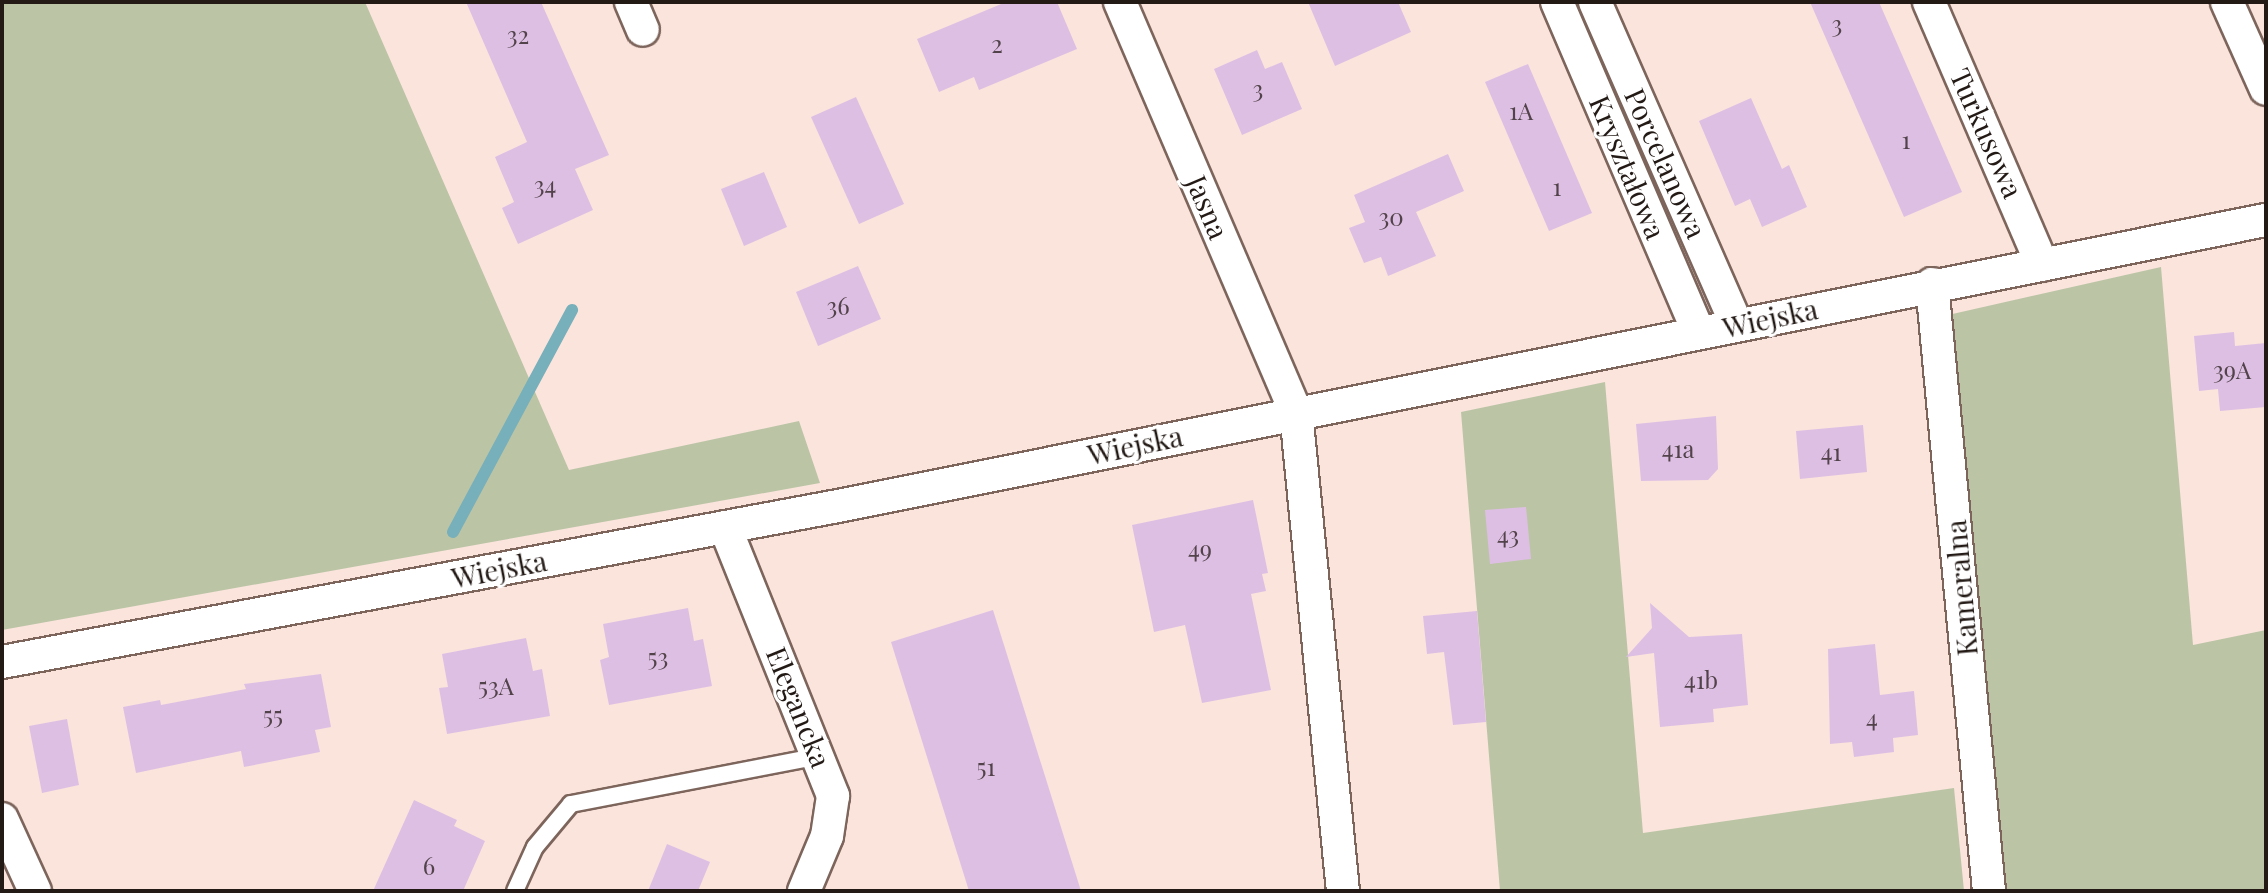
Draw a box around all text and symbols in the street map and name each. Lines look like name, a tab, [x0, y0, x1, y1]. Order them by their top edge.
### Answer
house number: 3	[1832, 10, 1842, 38]
house number: 32	[507, 21, 529, 49]
house number: 2	[991, 30, 1003, 58]
street label: Turkusowa	[1944, 63, 2030, 203]
house number: 3	[1253, 75, 1263, 103]
street label: Porcelanowa	[1618, 83, 1714, 243]
street label: Kryształowa	[1583, 90, 1673, 244]
house number: 1A	[1509, 97, 1533, 125]
house number: 1	[1902, 126, 1910, 154]
street label: Jasna	[1180, 170, 1236, 244]
house number: 34	[534, 171, 556, 199]
house number: 1	[1553, 173, 1561, 201]
house number: 30	[1378, 203, 1404, 231]
house number: 36	[826, 292, 850, 320]
street label: Wiejska	[1720, 292, 1820, 344]
house number: 39A	[2213, 356, 2251, 384]
street label: Wiejska	[1085, 419, 1185, 471]
house number: 41a	[1662, 435, 1694, 463]
house number: 41	[1821, 438, 1841, 466]
street label: Kameralna	[1938, 519, 1984, 657]
house number: 43	[1497, 521, 1519, 549]
house number: 49	[1188, 535, 1212, 563]
street label: Wiejska	[449, 543, 549, 595]
street label: Elegancka	[760, 642, 838, 772]
house number: 53	[648, 643, 668, 671]
house number: 41b	[1684, 666, 1718, 694]
house number: 53A	[478, 672, 514, 700]
house number: 55	[263, 701, 283, 729]
house number: 4	[1866, 704, 1878, 732]
house number: 51	[977, 753, 995, 781]
house number: 6	[423, 852, 435, 880]

